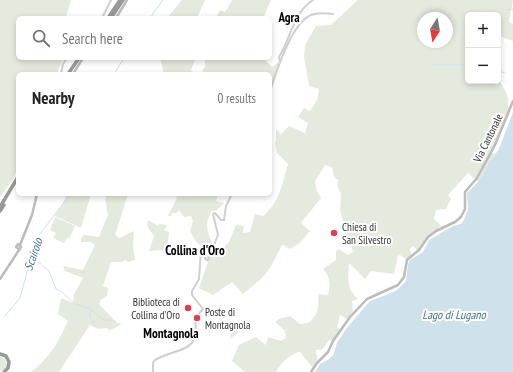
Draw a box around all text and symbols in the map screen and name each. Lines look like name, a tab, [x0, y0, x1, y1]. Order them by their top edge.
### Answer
district label: Agra	[277, 9, 300, 26]
north arrow	[417, 12, 453, 48]
map controls	[465, 12, 501, 84]
button: +	[465, 12, 501, 48]
search box	[16, 16, 272, 60]
icon: search	[30, 27, 52, 49]
text: Search here	[62, 29, 123, 48]
button: −	[465, 48, 501, 84]
text: Nearby	[32, 87, 75, 109]
text: 0 results	[217, 90, 256, 107]
street label: Via Cantonale	[470, 111, 506, 166]
place label: Chiesa di San Silvestro	[342, 220, 391, 247]
marker: Chiesa di San Silvestro	[329, 228, 339, 238]
water label: Scairolo	[20, 235, 46, 272]
district label: Collina d'Oro	[165, 242, 225, 259]
place label: Biblioteca di Collina d'Oro	[131, 295, 180, 322]
marker: Biblioteca di Collina d'Oro	[183, 303, 193, 313]
place label: Poste di Montagnola	[205, 305, 250, 332]
water label: Lago di Lugano	[422, 307, 486, 322]
marker: Poste di Montagnola	[192, 313, 202, 323]
district label: Montagnola	[143, 325, 199, 342]

